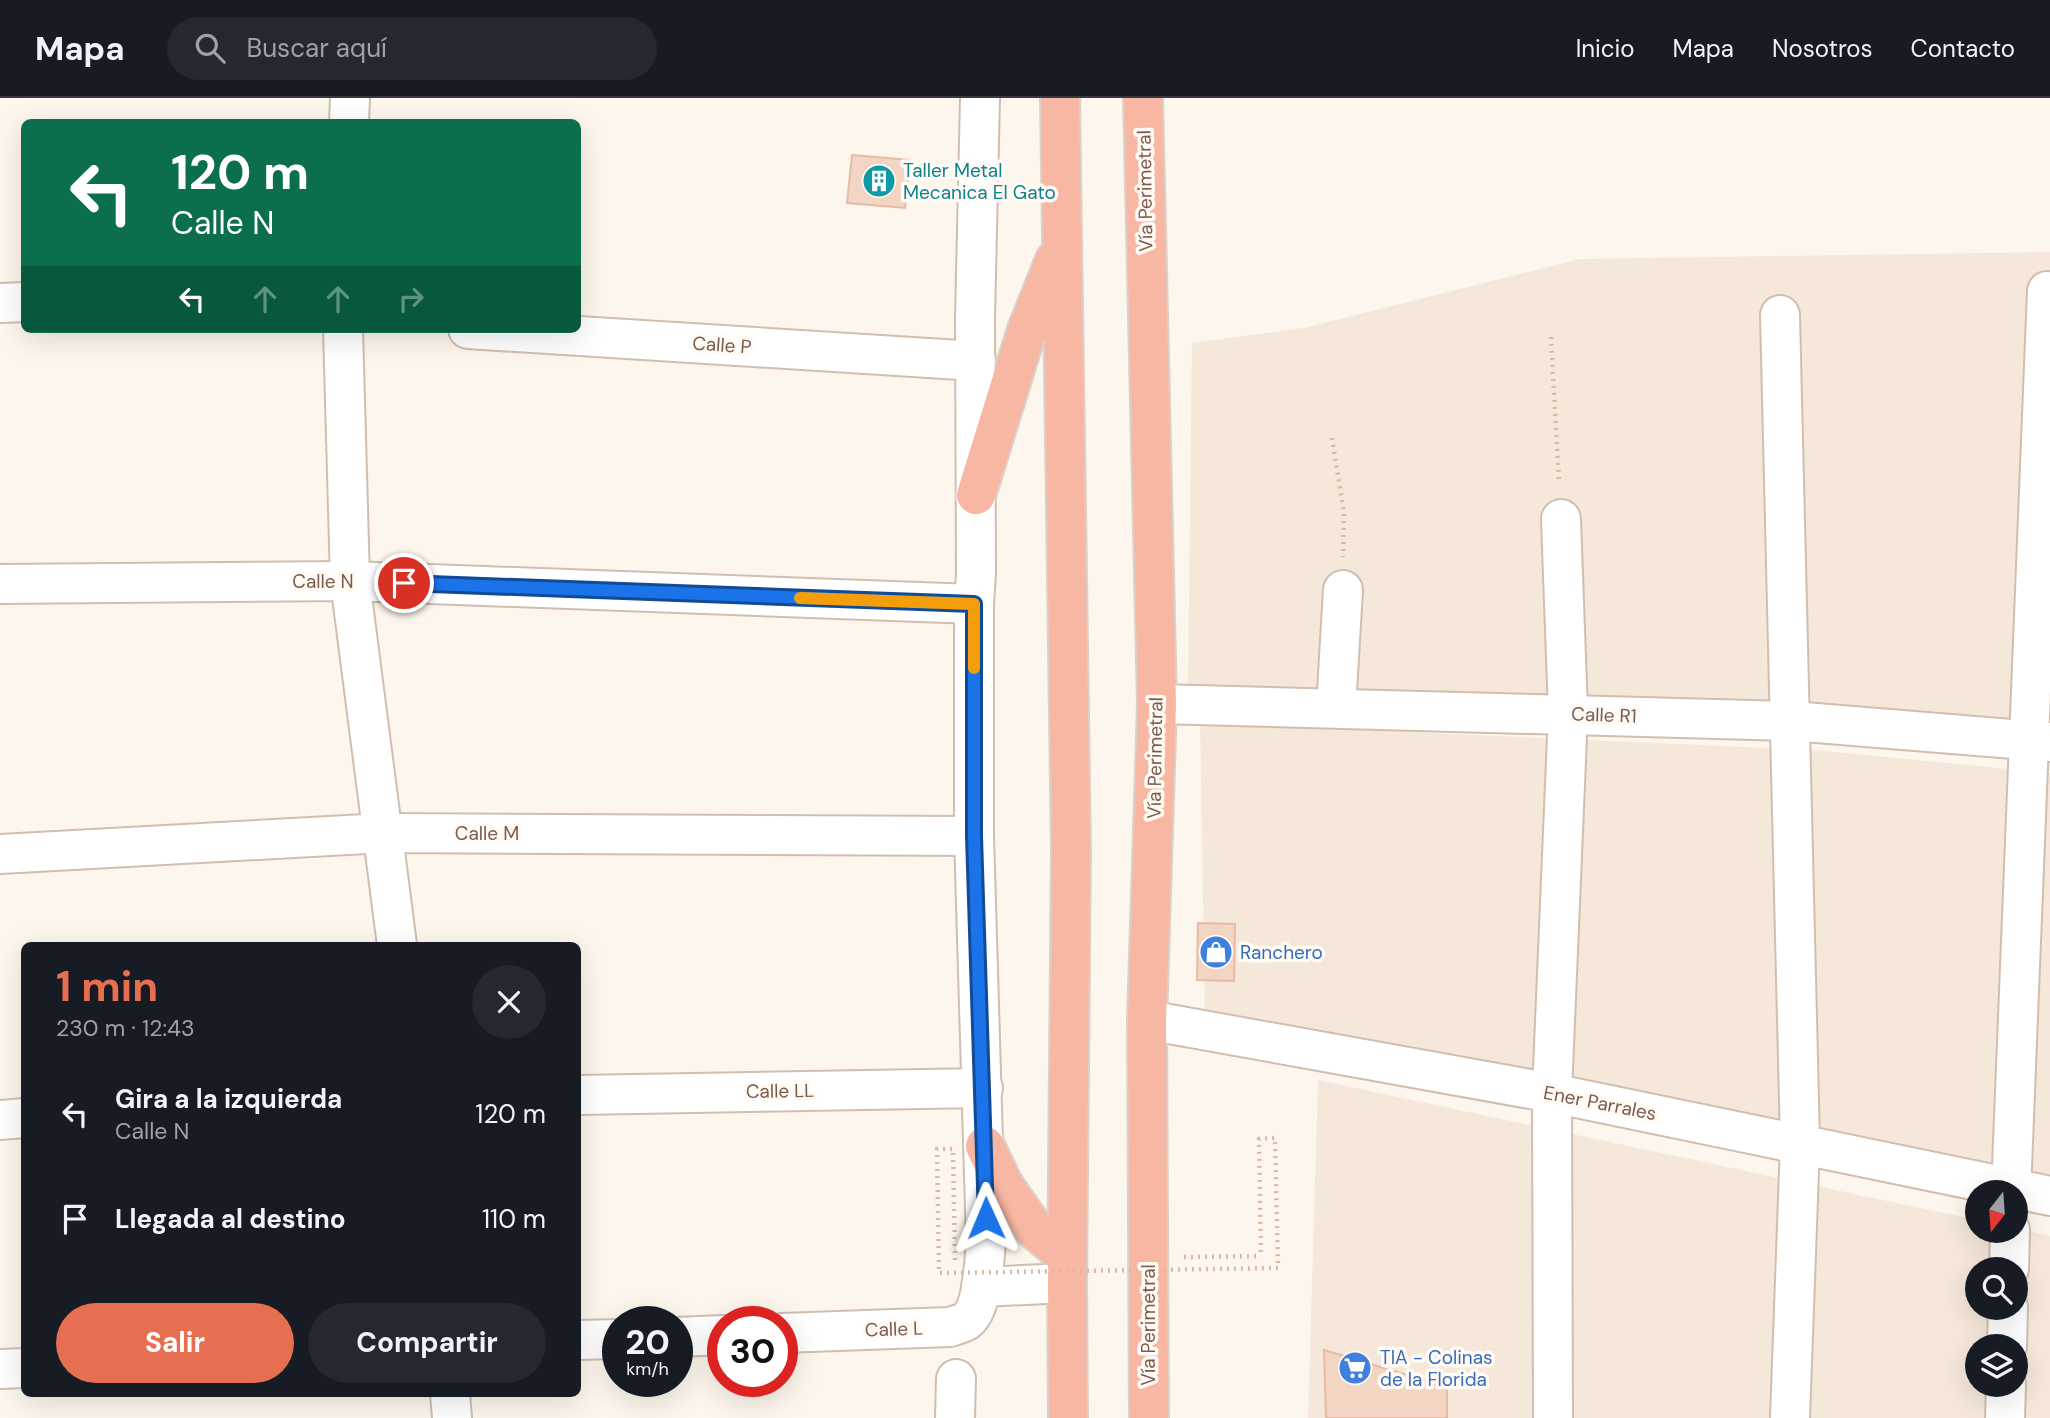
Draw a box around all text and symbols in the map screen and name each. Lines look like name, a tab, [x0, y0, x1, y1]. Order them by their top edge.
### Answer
search box	[167, 17, 657, 80]
text: Mapa	[35, 27, 125, 70]
icon: search	[191, 29, 229, 67]
text: Buscar aquí	[247, 31, 387, 65]
text: Inicio	[1576, 33, 1635, 64]
text: Mapa	[1673, 33, 1734, 64]
text: Nosotros	[1772, 33, 1873, 64]
text: Contacto	[1911, 33, 2015, 64]
street label: Vía Perimetral	[1131, 130, 1159, 252]
text: 120 m	[171, 140, 309, 204]
icon: left	[56, 147, 147, 238]
place label: Taller Metal Mecanica El Gato	[903, 158, 1056, 205]
building icon: Taller Metal Mecanica El Gato	[860, 162, 898, 200]
text: Calle N	[171, 202, 274, 244]
icon: left	[173, 280, 211, 318]
icon: ahead	[246, 280, 284, 318]
icon: ahead	[319, 280, 357, 318]
icon: right	[392, 280, 430, 318]
street label: Calle P	[692, 330, 752, 360]
pin	[374, 553, 434, 613]
icon: arrive	[385, 564, 423, 602]
street label: Calle N	[292, 569, 354, 594]
street label: Vía Perimetral	[1141, 697, 1169, 819]
street label: Calle R1	[1571, 701, 1637, 729]
street label: Calle M	[455, 821, 519, 846]
shop icon: Ranchero	[1197, 933, 1235, 971]
place label: Ranchero	[1240, 940, 1323, 965]
text: 1 min	[56, 959, 158, 1014]
button: close	[472, 965, 546, 1039]
text: 230 m · 12:43	[56, 1013, 195, 1043]
street label: Calle LL	[746, 1078, 814, 1104]
street label: Ener Parrales	[1541, 1080, 1659, 1126]
text: Gira a la izquierda	[115, 1082, 342, 1116]
icon: left	[56, 1095, 94, 1133]
text: 120 m	[475, 1097, 546, 1131]
text: Calle N	[115, 1116, 189, 1146]
north arrow	[1965, 1180, 2028, 1242]
map controls	[1965, 1180, 2028, 1397]
position arrow	[949, 1181, 1023, 1255]
icon: arrive	[56, 1200, 94, 1238]
text: Llegada al destino	[115, 1202, 346, 1236]
text: 110 m	[482, 1202, 546, 1236]
button: search	[1965, 1257, 2028, 1320]
street label: Vía Perimetral	[1136, 1264, 1161, 1386]
button: Salir	[56, 1303, 294, 1383]
button: Compartir	[308, 1303, 546, 1383]
speed limit sign: 30	[707, 1306, 798, 1397]
street label: Calle L	[864, 1315, 924, 1343]
text: 20	[625, 1319, 670, 1365]
button: layers	[1965, 1334, 2028, 1397]
place label: TIA - Colinas de la Florida	[1380, 1345, 1493, 1392]
supermarket icon: TIA - Colinas de la Florida	[1336, 1349, 1374, 1387]
text: km/h	[626, 1357, 669, 1381]

